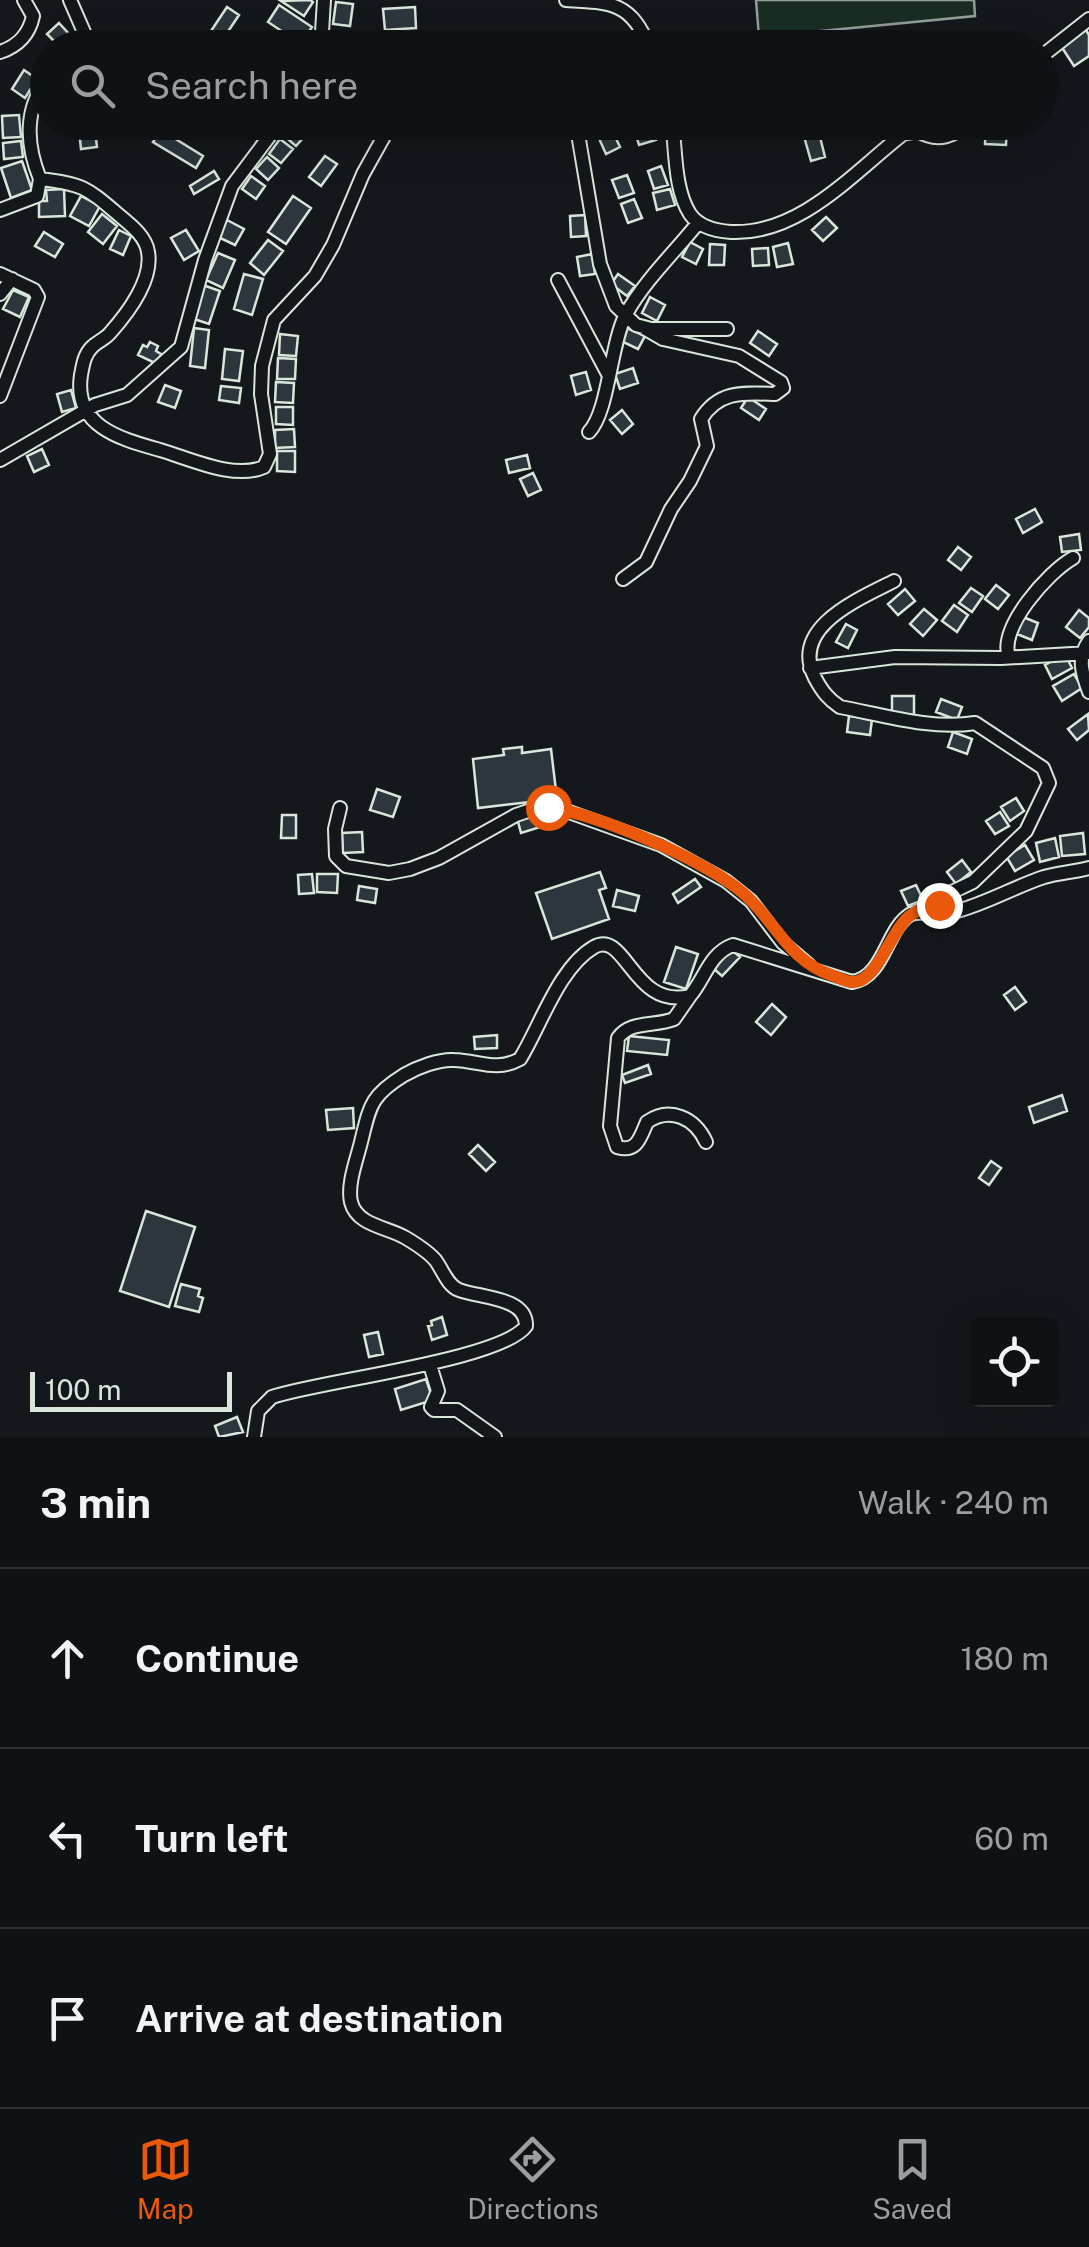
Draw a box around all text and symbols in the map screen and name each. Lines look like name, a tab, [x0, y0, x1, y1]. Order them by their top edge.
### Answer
search box	[30, 30, 1059, 140]
icon: search	[65, 58, 120, 113]
text: Search here	[145, 63, 358, 108]
route start	[526, 785, 572, 831]
route end	[917, 883, 963, 929]
map controls	[969, 1317, 1059, 1407]
button: locate	[969, 1317, 1059, 1407]
scale bar	[30, 1367, 232, 1412]
text: 100 m	[45, 1373, 122, 1406]
text: 3 min	[40, 1478, 151, 1527]
text: Walk · 240 m	[858, 1484, 1049, 1521]
icon: ahead	[40, 1631, 95, 1686]
text: Continue	[135, 1636, 299, 1681]
text: 180 m	[960, 1640, 1049, 1677]
icon: left	[40, 1811, 95, 1866]
text: Turn left	[135, 1816, 289, 1861]
text: 60 m	[974, 1820, 1049, 1857]
icon: arrive	[40, 1991, 95, 2046]
text: Arrive at destination	[135, 1996, 503, 2041]
tab: Map	[137, 2132, 194, 2225]
tab: Directions	[467, 2132, 599, 2225]
tab: Saved	[872, 2132, 952, 2225]

